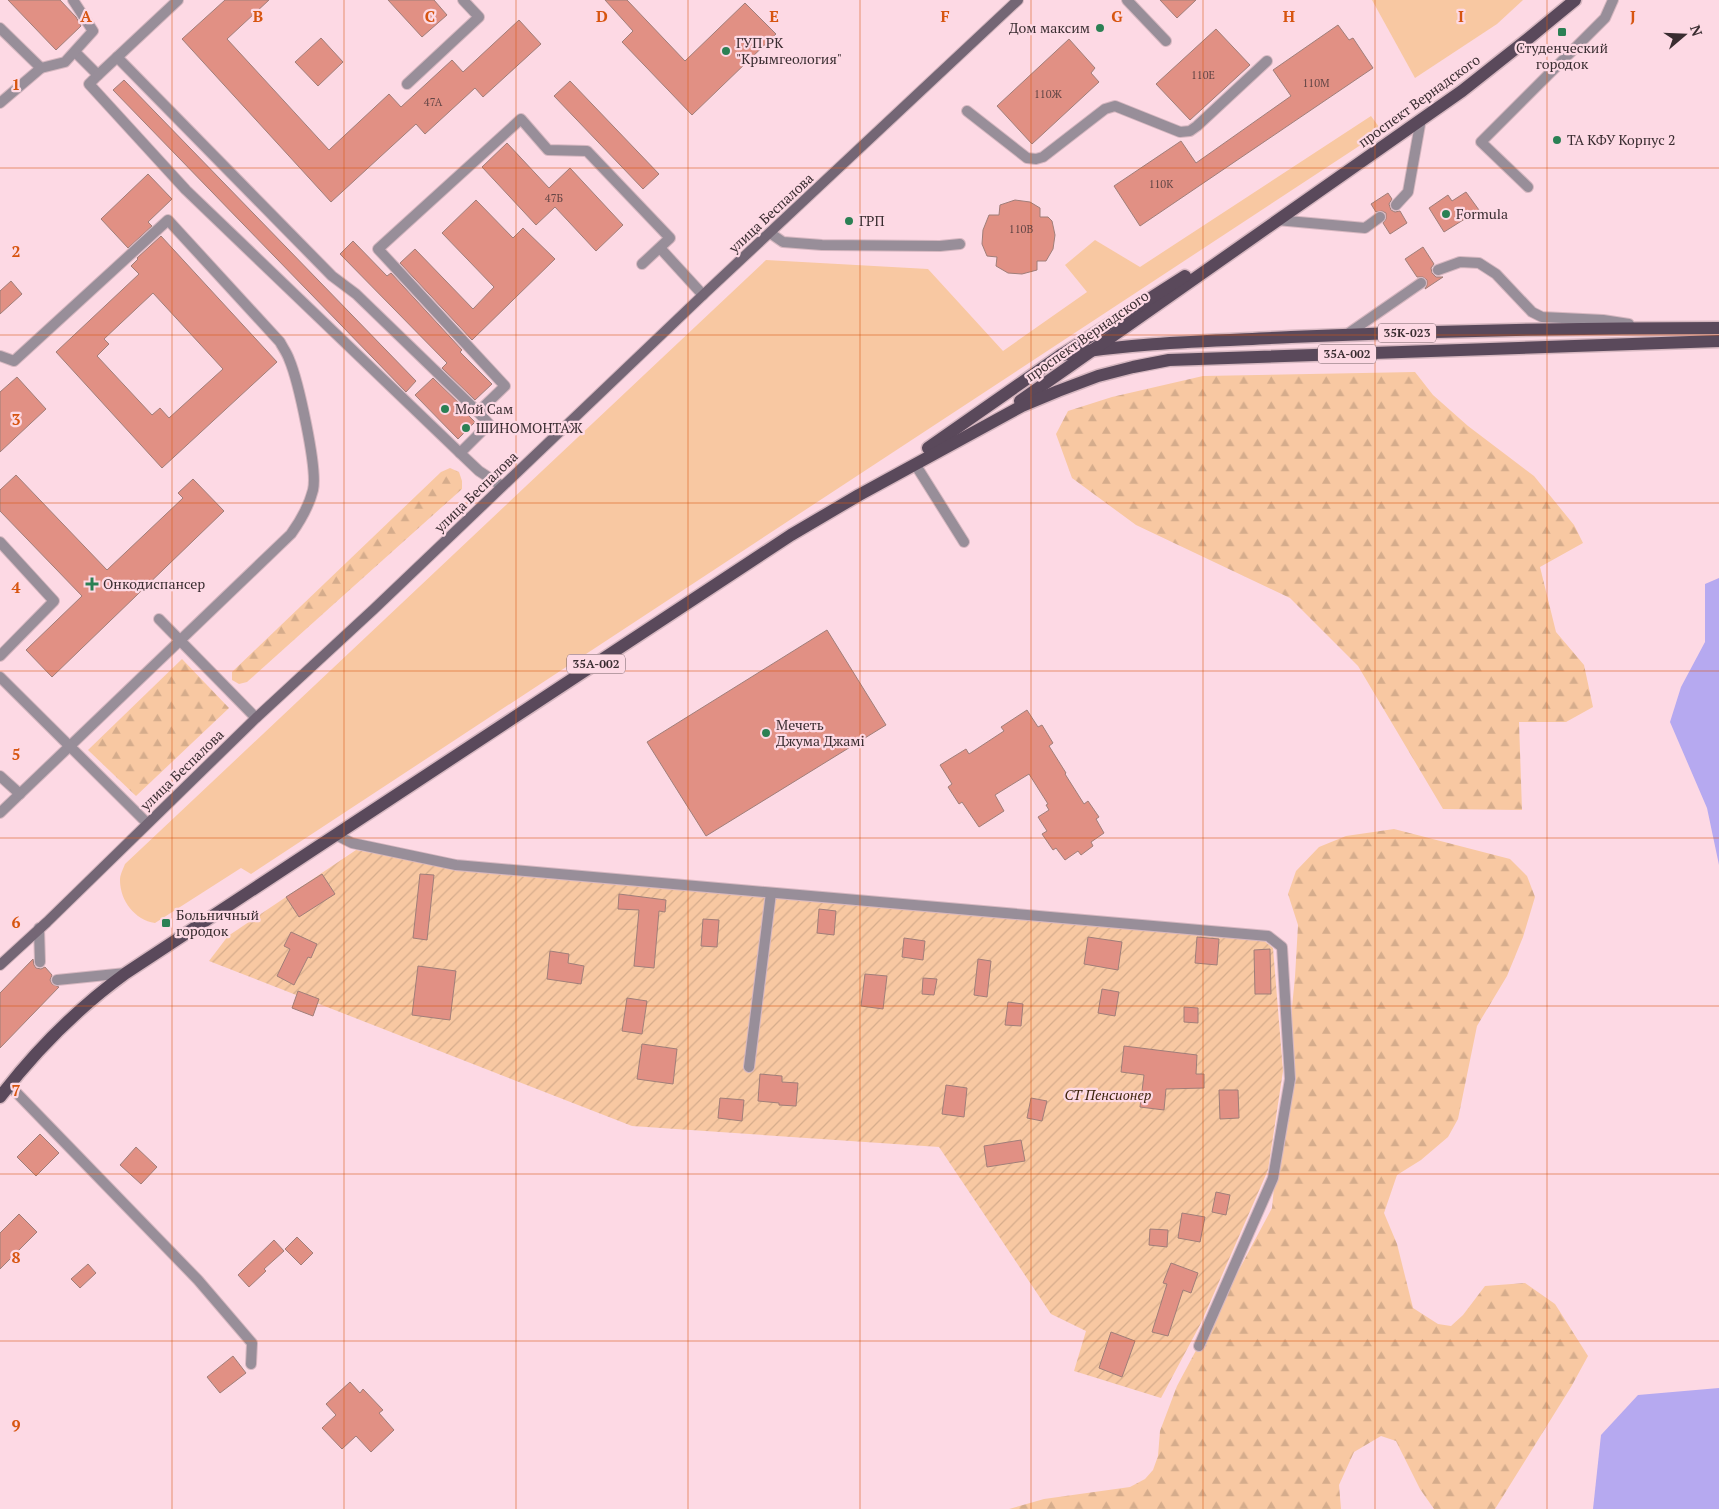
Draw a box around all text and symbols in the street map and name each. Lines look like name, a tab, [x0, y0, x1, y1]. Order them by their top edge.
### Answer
text: A	[80, 5, 92, 27]
text: B	[253, 5, 263, 27]
text: C	[425, 5, 435, 27]
text: D	[596, 5, 608, 27]
text: E	[769, 5, 779, 27]
text: F	[940, 5, 950, 27]
text: G	[1111, 5, 1123, 27]
text: H	[1283, 5, 1295, 27]
text: I	[1458, 5, 1464, 27]
text: J	[1630, 5, 1636, 27]
north arrow	[1659, 10, 1709, 60]
place label: Дом максим	[1009, 18, 1090, 37]
marker: Дом максим	[1094, 22, 1106, 34]
text: N	[1686, 22, 1708, 39]
marker: Студенческий городок	[1556, 26, 1568, 38]
place label: ГУП РК "Крымгеология"	[736, 33, 842, 68]
place label: Студенческий городок	[1516, 38, 1608, 73]
marker: ГУП РК "Крымгеология"	[720, 45, 732, 57]
street label: проспект Вернадского	[1354, 50, 1484, 151]
house number: 110Е	[1191, 68, 1215, 82]
text: 1	[11, 73, 21, 95]
house number: 110М	[1302, 76, 1330, 90]
house number: 110Ж	[1034, 87, 1063, 101]
house number: 47А	[424, 95, 443, 109]
place label: ТА КФУ Корпус 2	[1567, 130, 1676, 149]
marker: ТА КФУ Корпус 2	[1551, 134, 1563, 146]
street label: улица Беспалова	[723, 168, 817, 258]
house number: 110К	[1149, 177, 1174, 191]
house number: 47Б	[545, 191, 564, 205]
place label: Formula	[1456, 204, 1508, 223]
marker: Formula	[1440, 208, 1452, 220]
place label: ГРП	[859, 211, 885, 230]
marker: ГРП	[843, 215, 855, 227]
house number: 110В	[1009, 222, 1033, 236]
text: 2	[11, 240, 21, 262]
street label: проспект Вернадского	[1021, 286, 1152, 385]
road number: 35К-023	[1378, 323, 1436, 342]
road number: 35А-002	[1318, 344, 1376, 364]
place label: Мой Сам	[455, 399, 513, 418]
marker: Мой Сам	[439, 403, 451, 415]
text: 3	[11, 408, 21, 430]
place label: ШИНОМОНТАЖ	[476, 418, 583, 437]
marker: ШИНОМОНТАЖ	[460, 422, 472, 434]
street label: улица Беспалова	[429, 447, 522, 537]
place label: Онкодиспансер	[103, 574, 205, 593]
text: 4	[11, 576, 21, 598]
marker: Онкодиспансер	[85, 577, 99, 591]
road number: 35А-002	[567, 654, 625, 674]
place label: Мечеть Джума Джамі	[776, 715, 865, 750]
street label: улица Беспалова	[135, 725, 228, 815]
marker: Мечеть Джума Джамі	[760, 727, 772, 739]
text: 5	[11, 743, 21, 765]
place label: Больничный городок	[176, 905, 259, 940]
text: 6	[11, 911, 21, 933]
marker: Больничный городок	[160, 917, 172, 929]
text: 7	[11, 1079, 21, 1101]
park label: СТ Пенсионер	[1065, 1085, 1152, 1104]
text: 8	[11, 1246, 21, 1268]
text: 9	[11, 1414, 21, 1436]

